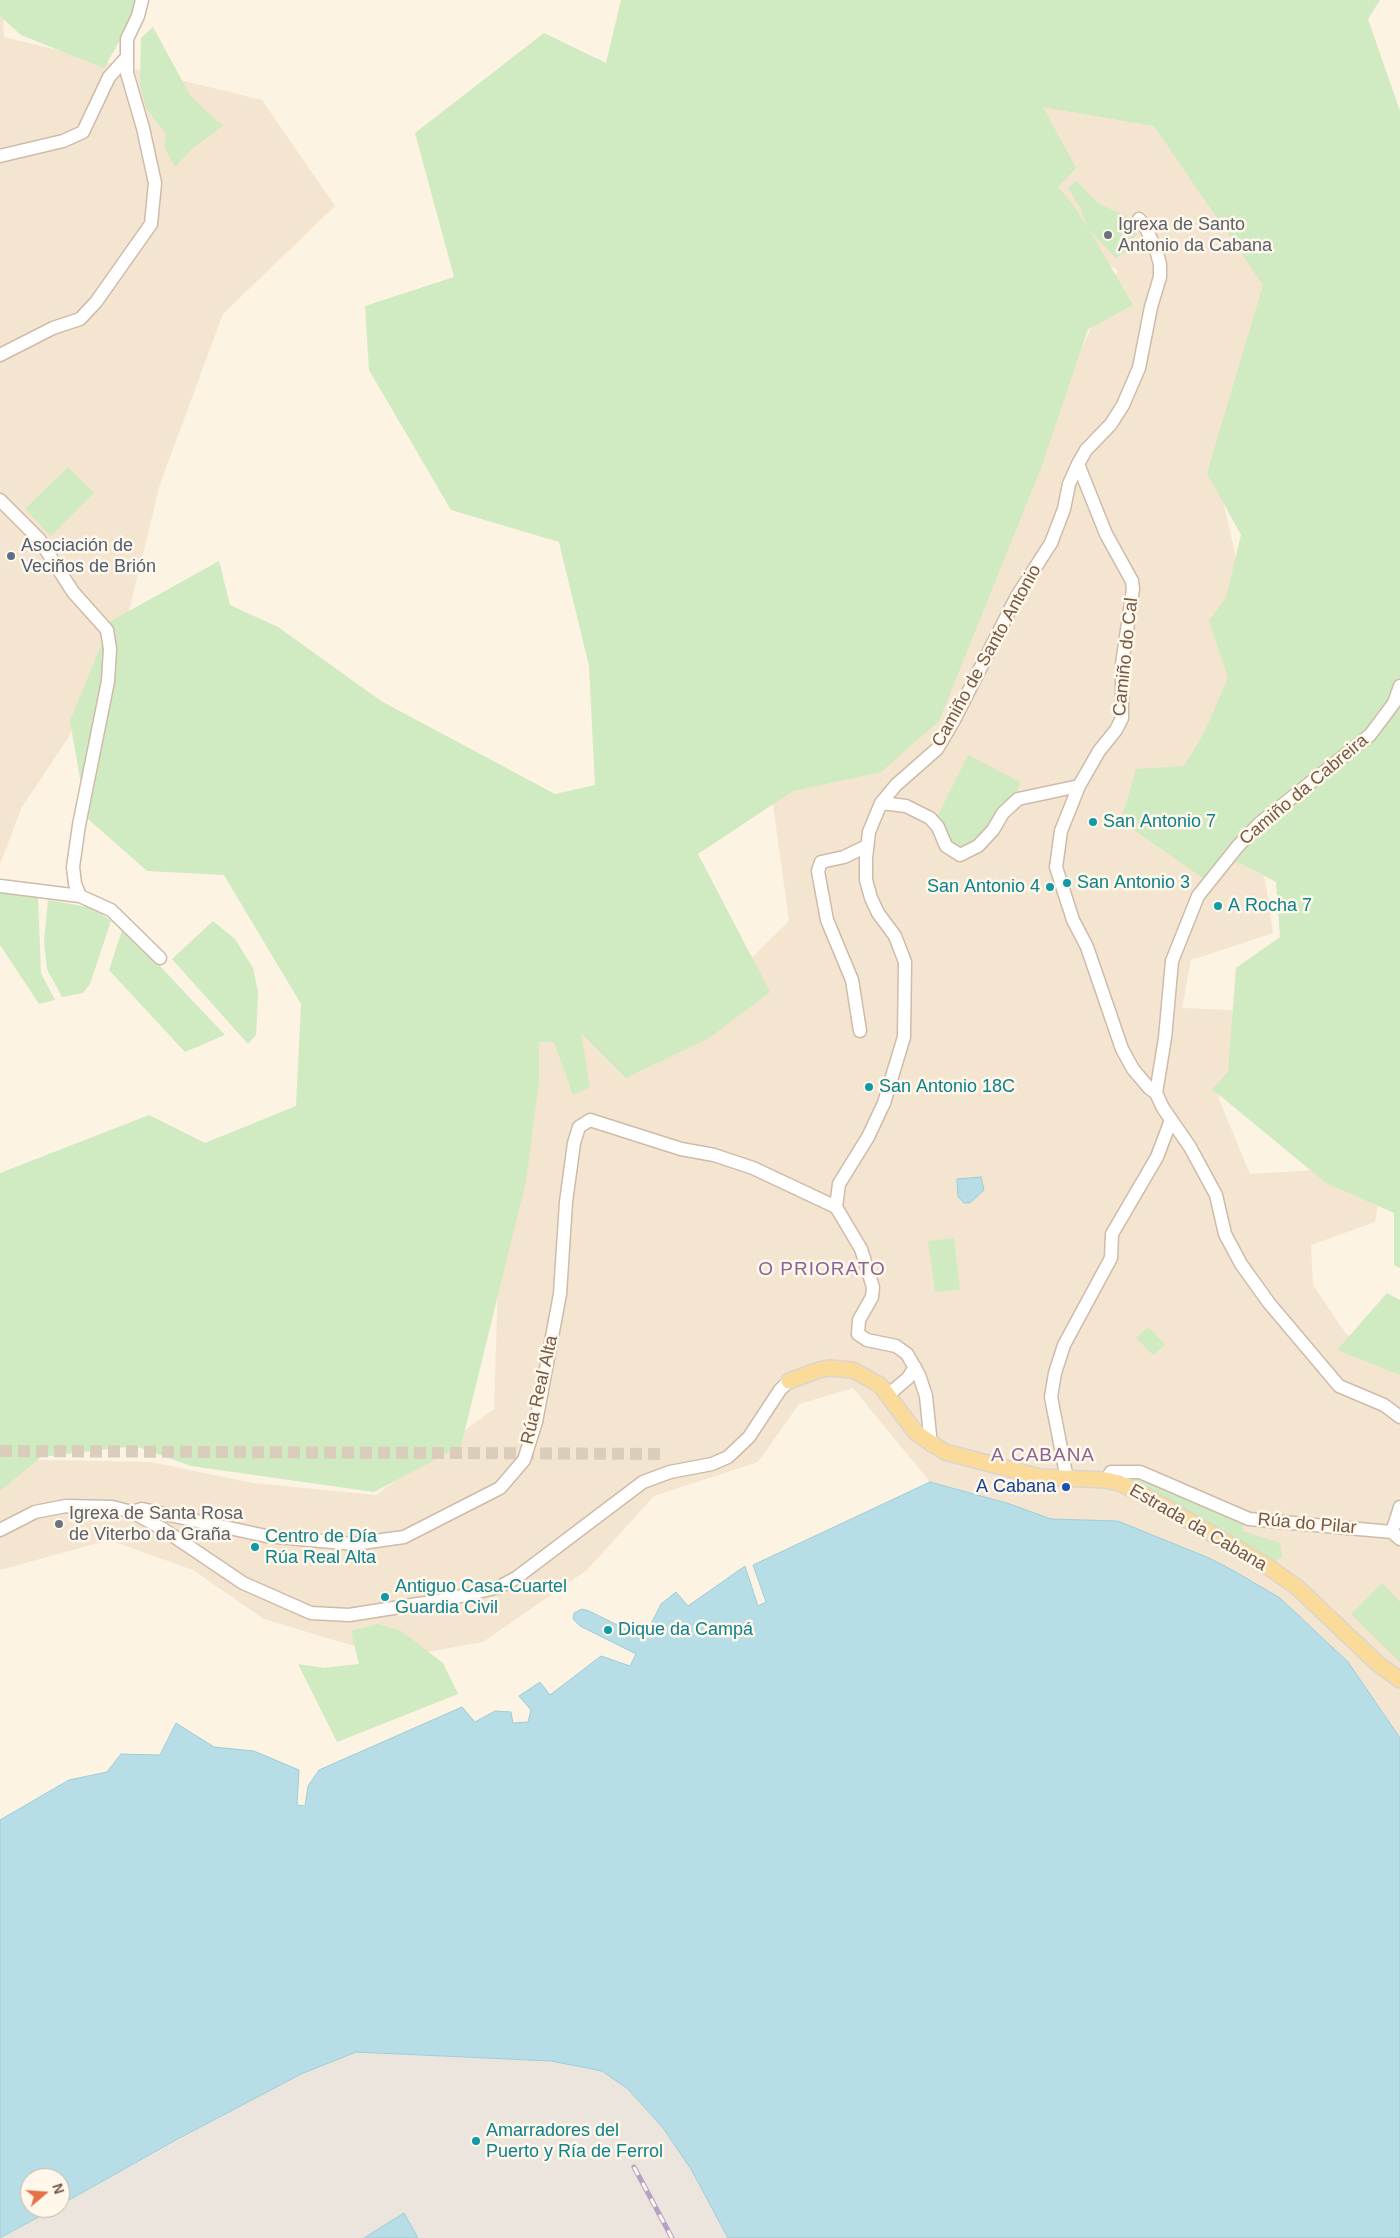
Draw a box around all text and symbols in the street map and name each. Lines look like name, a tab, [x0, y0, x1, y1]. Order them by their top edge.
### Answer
place label: Igrexa de Santo Antonio da Cabana	[1118, 214, 1272, 256]
marker: Igrexa de Santo Antonio da Cabana	[1102, 229, 1114, 241]
place label: Asociación de Veciños de Brión	[21, 535, 156, 578]
marker: Asociación de Veciños de Brión	[5, 550, 17, 562]
street label: Camiño de Santo Antonio	[928, 561, 1046, 751]
street label: Camiño do Cal	[1109, 597, 1143, 717]
street label: Camiño da Cabreira	[1235, 730, 1373, 850]
place label: San Antonio 7	[1103, 811, 1216, 833]
marker: San Antonio 7	[1087, 816, 1099, 828]
place label: San Antonio 3	[1077, 872, 1190, 894]
place label: San Antonio 4	[927, 876, 1040, 898]
marker: San Antonio 3	[1061, 877, 1073, 889]
marker: San Antonio 4	[1044, 881, 1056, 893]
place label: A Rocha 7	[1228, 895, 1312, 917]
marker: A Rocha 7	[1212, 900, 1224, 912]
place label: San Antonio 18C	[879, 1076, 1015, 1098]
marker: San Antonio 18C	[863, 1081, 875, 1093]
district label: O PRIORATO	[757, 1259, 887, 1281]
street label: Rúa Real Alta	[517, 1333, 563, 1447]
district label: A CABANA	[990, 1445, 1096, 1467]
place label: A Cabana	[976, 1476, 1056, 1498]
street label: Estrada da Cabana	[1125, 1480, 1271, 1576]
marker: A Cabana	[1060, 1481, 1072, 1493]
place label: Igrexa de Santa Rosa de Viterbo da Graña	[69, 1503, 243, 1546]
street label: Rúa do Pilar	[1257, 1509, 1357, 1539]
marker: Igrexa de Santa Rosa de Viterbo da Graña	[53, 1518, 65, 1530]
place label: Centro de Día Rúa Real Alta	[265, 1526, 377, 1568]
marker: Centro de Día Rúa Real Alta	[249, 1541, 261, 1553]
place label: Antiguo Casa-Cuartel Guardia Civil	[395, 1576, 567, 1618]
marker: Antiguo Casa-Cuartel Guardia Civil	[379, 1591, 391, 1603]
place label: Dique da Campá	[618, 1619, 753, 1641]
marker: Dique da Campá	[602, 1624, 614, 1636]
place label: Amarradores del Puerto y Ría de Ferrol	[486, 2120, 663, 2162]
marker: Amarradores del Puerto y Ría de Ferrol	[470, 2135, 482, 2147]
north arrow	[20, 2168, 70, 2218]
text: N	[49, 2181, 67, 2196]

